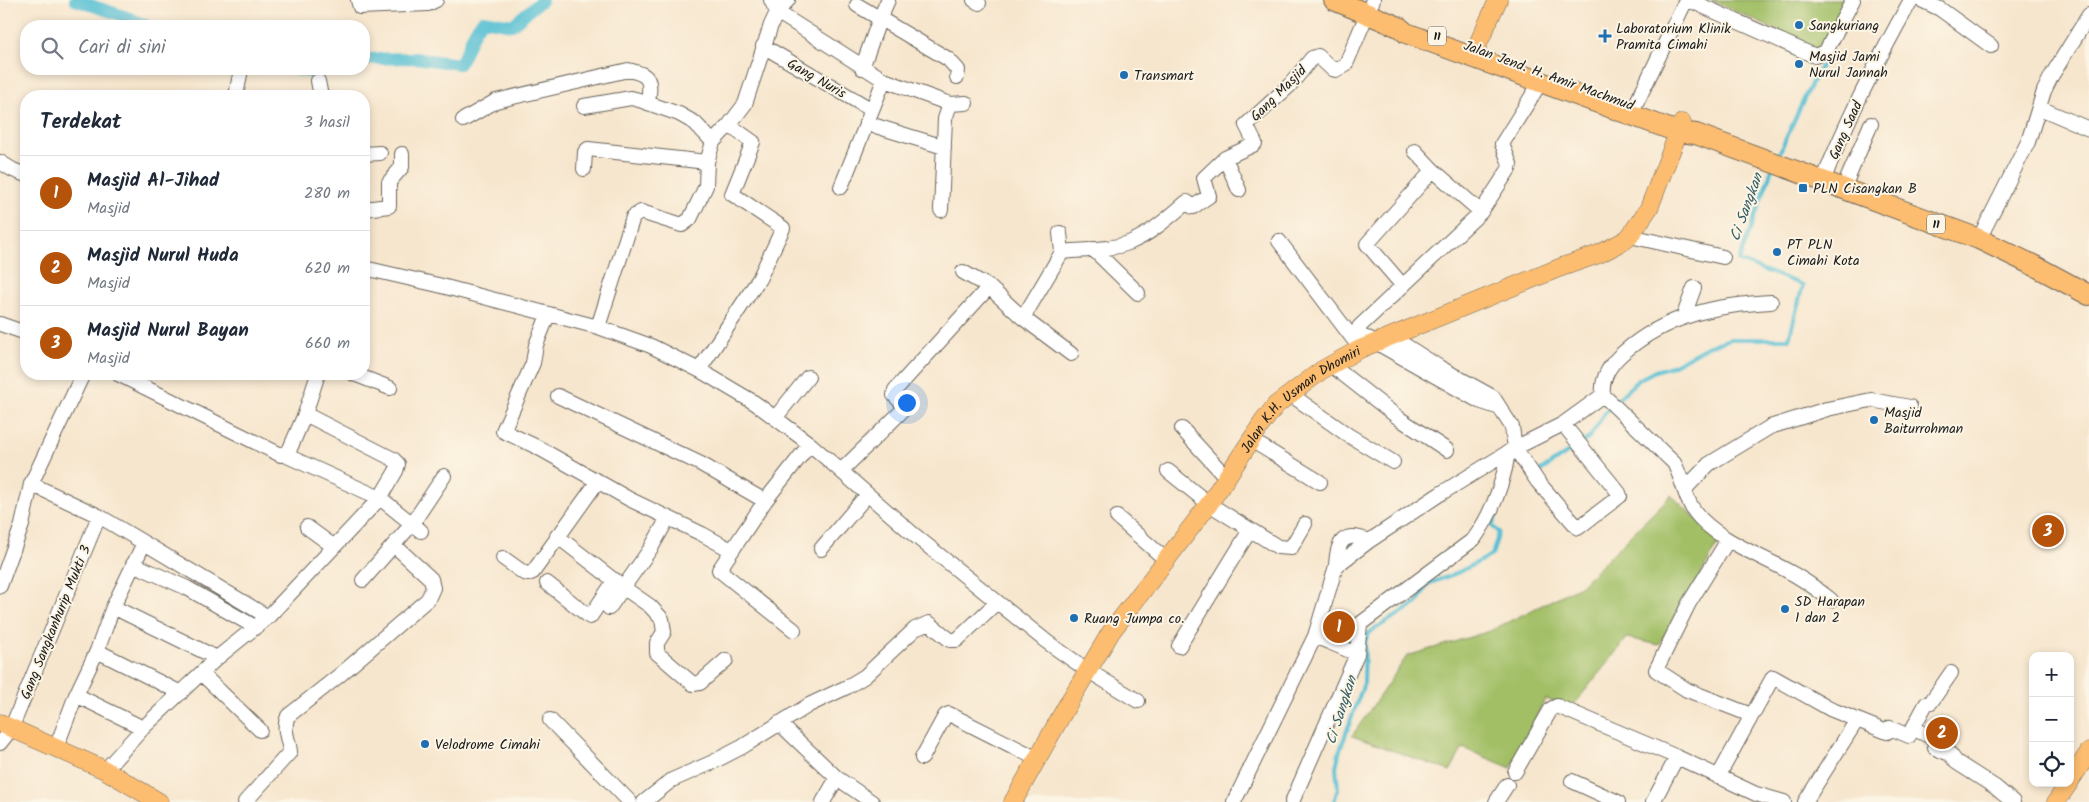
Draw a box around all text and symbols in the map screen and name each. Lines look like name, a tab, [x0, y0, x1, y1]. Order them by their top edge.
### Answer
place label: Sangkuriang	[1809, 15, 1879, 37]
place label: Laboratorium Klinik Pramita Cimahi	[1616, 18, 1731, 56]
marker: Sangkuriang	[1793, 19, 1805, 31]
search box	[20, 20, 370, 75]
road number: 11	[1428, 27, 1446, 46]
marker: Laboratorium Klinik Pramita Cimahi	[1598, 29, 1612, 43]
text: Cari di sini	[78, 33, 166, 63]
icon: search	[38, 34, 66, 62]
street label: Jalan Jend. H. Amir Machmud	[1460, 35, 1638, 117]
place label: Masjid Jami Nurul Jannah	[1809, 46, 1888, 84]
street label: Gang Nuris	[783, 53, 850, 105]
marker: Masjid Jami Nurul Jannah	[1793, 58, 1805, 70]
street label: Gang Masjid	[1245, 60, 1313, 127]
place label: Transmart	[1134, 65, 1194, 87]
marker: Transmart	[1118, 69, 1130, 81]
street label: Gang Saad	[1823, 97, 1869, 163]
text: Terdekat	[40, 106, 121, 139]
text: 3 hasil	[304, 110, 350, 135]
text: Masjid Al-Jihad	[87, 166, 219, 196]
water label: Ci Sangkan	[1724, 169, 1771, 245]
place label: PLN Cisangkan B	[1813, 178, 1917, 200]
text: 1	[54, 181, 58, 206]
text: 280 m	[304, 181, 350, 206]
marker: PLN Cisangkan B	[1797, 182, 1809, 194]
text: Masjid	[87, 196, 130, 221]
road number: 11	[1927, 214, 1945, 233]
place label: PT PLN Cimahi Kota	[1787, 234, 1859, 272]
text: Masjid Nurul Huda	[87, 241, 239, 271]
marker: PT PLN Cimahi Kota	[1771, 246, 1783, 258]
text: 2	[51, 256, 61, 281]
text: 620 m	[305, 256, 350, 281]
text: Masjid	[87, 271, 130, 296]
text: Masjid Nurul Bayan	[87, 316, 249, 346]
text: 3	[52, 331, 60, 356]
text: 660 m	[305, 331, 350, 356]
street label: Jalan K.H. Usman Dhomiri	[1235, 340, 1366, 458]
text: Masjid	[87, 346, 130, 371]
your location	[894, 390, 920, 416]
place label: Masjid Baiturrohman	[1884, 402, 1963, 440]
marker: Masjid Baiturrohman	[1868, 414, 1880, 426]
pin: 3	[2032, 512, 2064, 550]
street label: Gang Sangkanhurip Mukti 3	[15, 542, 97, 703]
place label: SD Harapan 1 dan 2	[1795, 591, 1865, 629]
marker: SD Harapan 1 dan 2	[1779, 603, 1791, 615]
place label: Ruang Jumpa co.	[1084, 608, 1184, 630]
pin: 1	[1323, 608, 1355, 646]
marker: Ruang Jumpa co.	[1068, 612, 1080, 624]
map controls	[2029, 652, 2074, 787]
button: +	[2029, 652, 2074, 697]
water label: Ci Sangkan	[1320, 672, 1365, 748]
button: −	[2029, 697, 2074, 742]
pin: 2	[1926, 714, 1958, 752]
place label: Velodrome Cimahi	[435, 734, 540, 756]
marker: Velodrome Cimahi	[419, 738, 431, 750]
button: locate	[2029, 742, 2074, 787]

